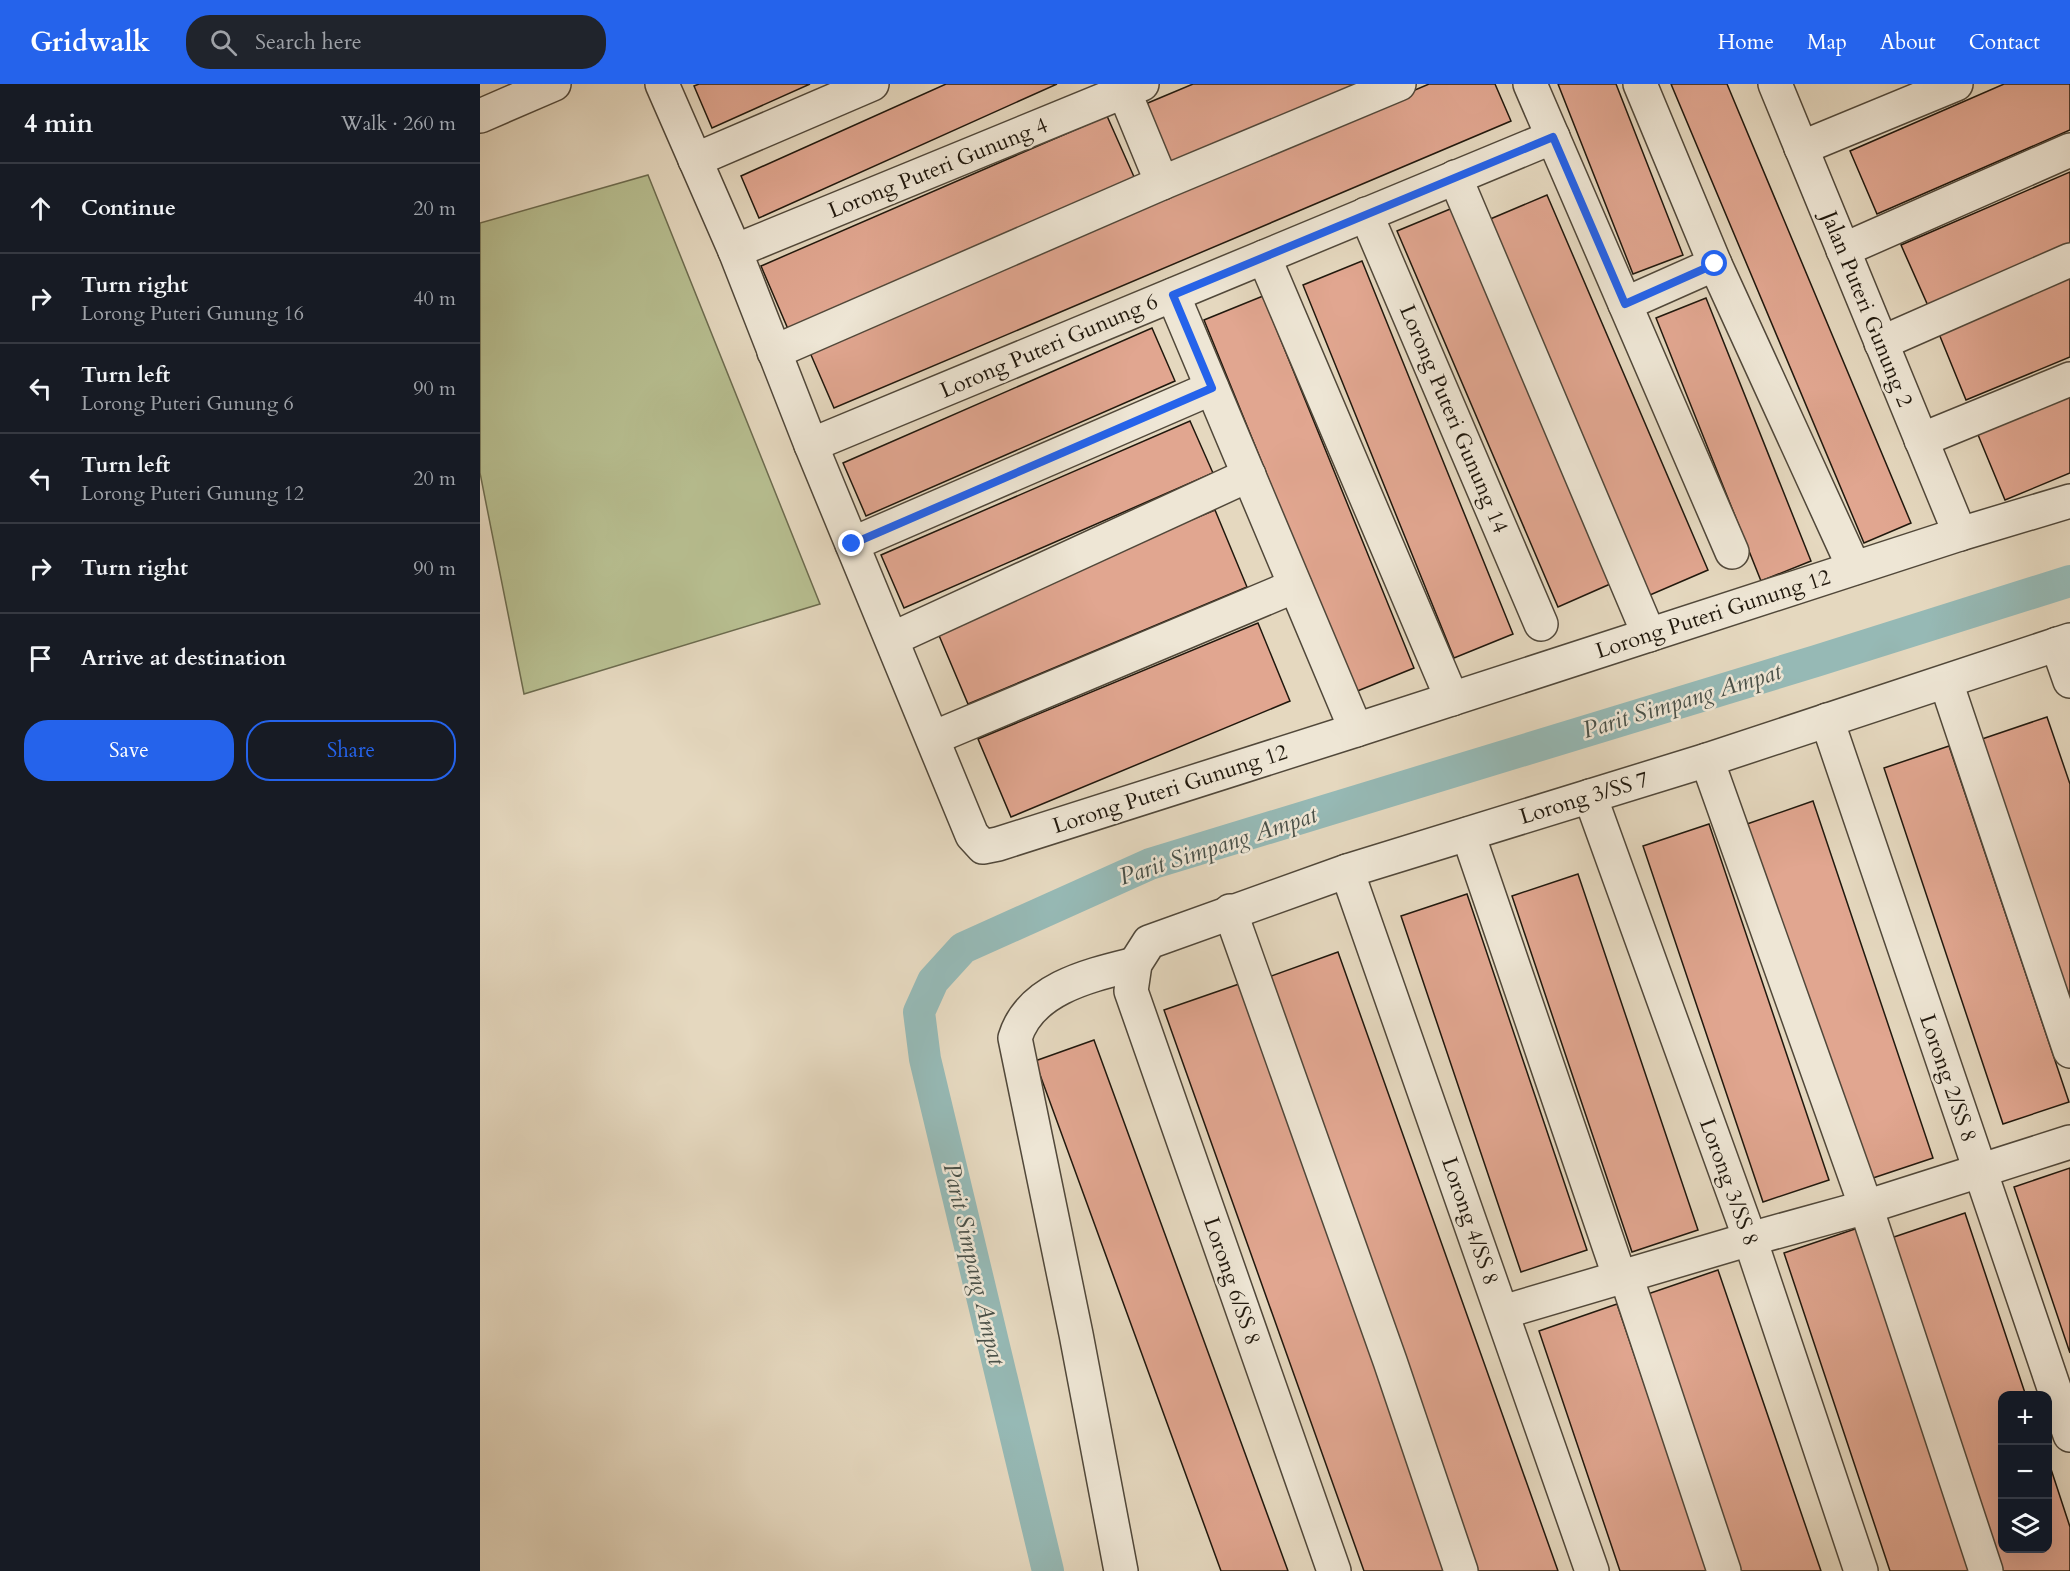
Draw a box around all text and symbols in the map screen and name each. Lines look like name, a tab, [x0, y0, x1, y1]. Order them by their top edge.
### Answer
search box	[186, 15, 606, 69]
text: Gridwalk	[30, 23, 150, 61]
icon: search	[207, 26, 240, 59]
text: Search here	[255, 27, 362, 57]
text: Home	[1718, 28, 1774, 57]
text: Map	[1807, 28, 1847, 57]
text: About	[1880, 28, 1936, 57]
text: Contact	[1969, 28, 2040, 57]
text: 4 min	[24, 106, 93, 141]
text: Walk · 260 m	[341, 110, 456, 137]
street label: Lorong Puteri Gunung 4	[824, 110, 1052, 226]
icon: ahead	[24, 192, 57, 225]
text: Continue	[81, 193, 176, 223]
text: 20 m	[413, 195, 456, 222]
street label: Jalan Puteri Gunung 2	[1813, 204, 1920, 411]
route start	[1701, 250, 1727, 276]
text: Turn right	[81, 270, 188, 300]
icon: right	[24, 282, 57, 315]
text: 40 m	[413, 285, 456, 312]
street label: Lorong Puteri Gunung 6	[935, 286, 1163, 406]
text: Lorong Puteri Gunung 16	[81, 300, 304, 327]
street label: Lorong Puteri Gunung 14	[1392, 300, 1516, 538]
text: Turn left	[81, 360, 170, 390]
icon: left	[24, 372, 57, 405]
text: 90 m	[413, 375, 456, 402]
text: Lorong Puteri Gunung 6	[81, 390, 294, 417]
text: Turn left	[81, 450, 170, 480]
icon: left	[24, 462, 57, 495]
text: 20 m	[413, 465, 456, 492]
text: Lorong Puteri Gunung 12	[81, 480, 304, 507]
route end	[838, 530, 864, 556]
icon: right	[24, 552, 57, 585]
text: Turn right	[81, 553, 188, 583]
text: 90 m	[413, 555, 456, 582]
street label: Lorong Puteri Gunung 12	[1592, 562, 1834, 666]
icon: arrive	[24, 642, 57, 675]
text: Arrive at destination	[81, 643, 286, 673]
water label: Parit Simpang Ampat	[1579, 655, 1787, 747]
button: Save	[24, 720, 234, 781]
button: Share	[246, 720, 456, 781]
street label: Lorong Puteri Gunung 12	[1049, 737, 1291, 841]
street label: Lorong 3/SS 7	[1516, 764, 1652, 832]
water label: Parit Simpang Ampat	[1115, 798, 1322, 894]
street label: Lorong 2/SS 8	[1912, 1010, 1984, 1146]
street label: Lorong 3/SS 8	[1692, 1114, 1766, 1250]
street label: Lorong 4/SS 8	[1434, 1153, 1506, 1289]
water label: Parit Simpang Ampat	[935, 1160, 1014, 1369]
street label: Lorong 6/SS 8	[1196, 1213, 1268, 1349]
map controls	[1998, 1391, 2052, 1553]
button: +	[1998, 1391, 2052, 1445]
button: −	[1998, 1445, 2052, 1499]
button: layers	[1998, 1499, 2052, 1553]

